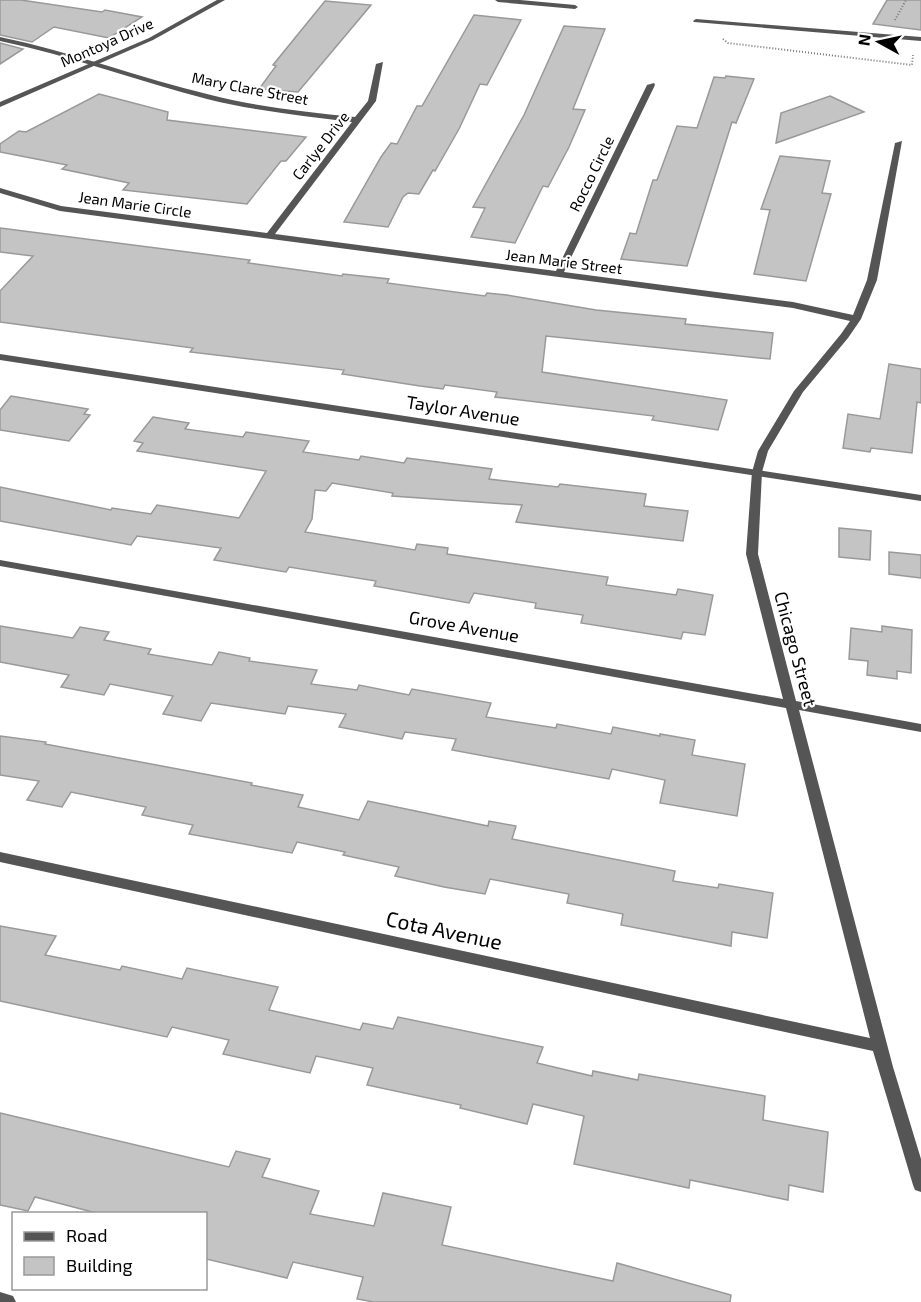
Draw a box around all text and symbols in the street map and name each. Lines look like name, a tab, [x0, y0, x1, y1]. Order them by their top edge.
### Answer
north arrow	[849, 12, 909, 72]
street label: Montoya Drive	[57, 14, 156, 71]
text: N	[853, 33, 874, 47]
street label: Mary Clare Street	[190, 68, 310, 108]
street label: Carlye Drive	[288, 108, 352, 183]
street label: Rocco Circle	[565, 133, 617, 214]
street label: Jean Marie Circle	[77, 187, 193, 221]
street label: Jean Marie Street	[505, 245, 624, 277]
street label: Taylor Avenue	[405, 390, 521, 430]
street label: Chicago Street	[770, 589, 822, 709]
street label: Grove Avenue	[407, 606, 521, 647]
street label: Cota Avenue	[384, 905, 505, 954]
legend	[12, 1212, 207, 1290]
text: Road	[66, 1224, 107, 1246]
text: Building	[66, 1254, 133, 1276]

